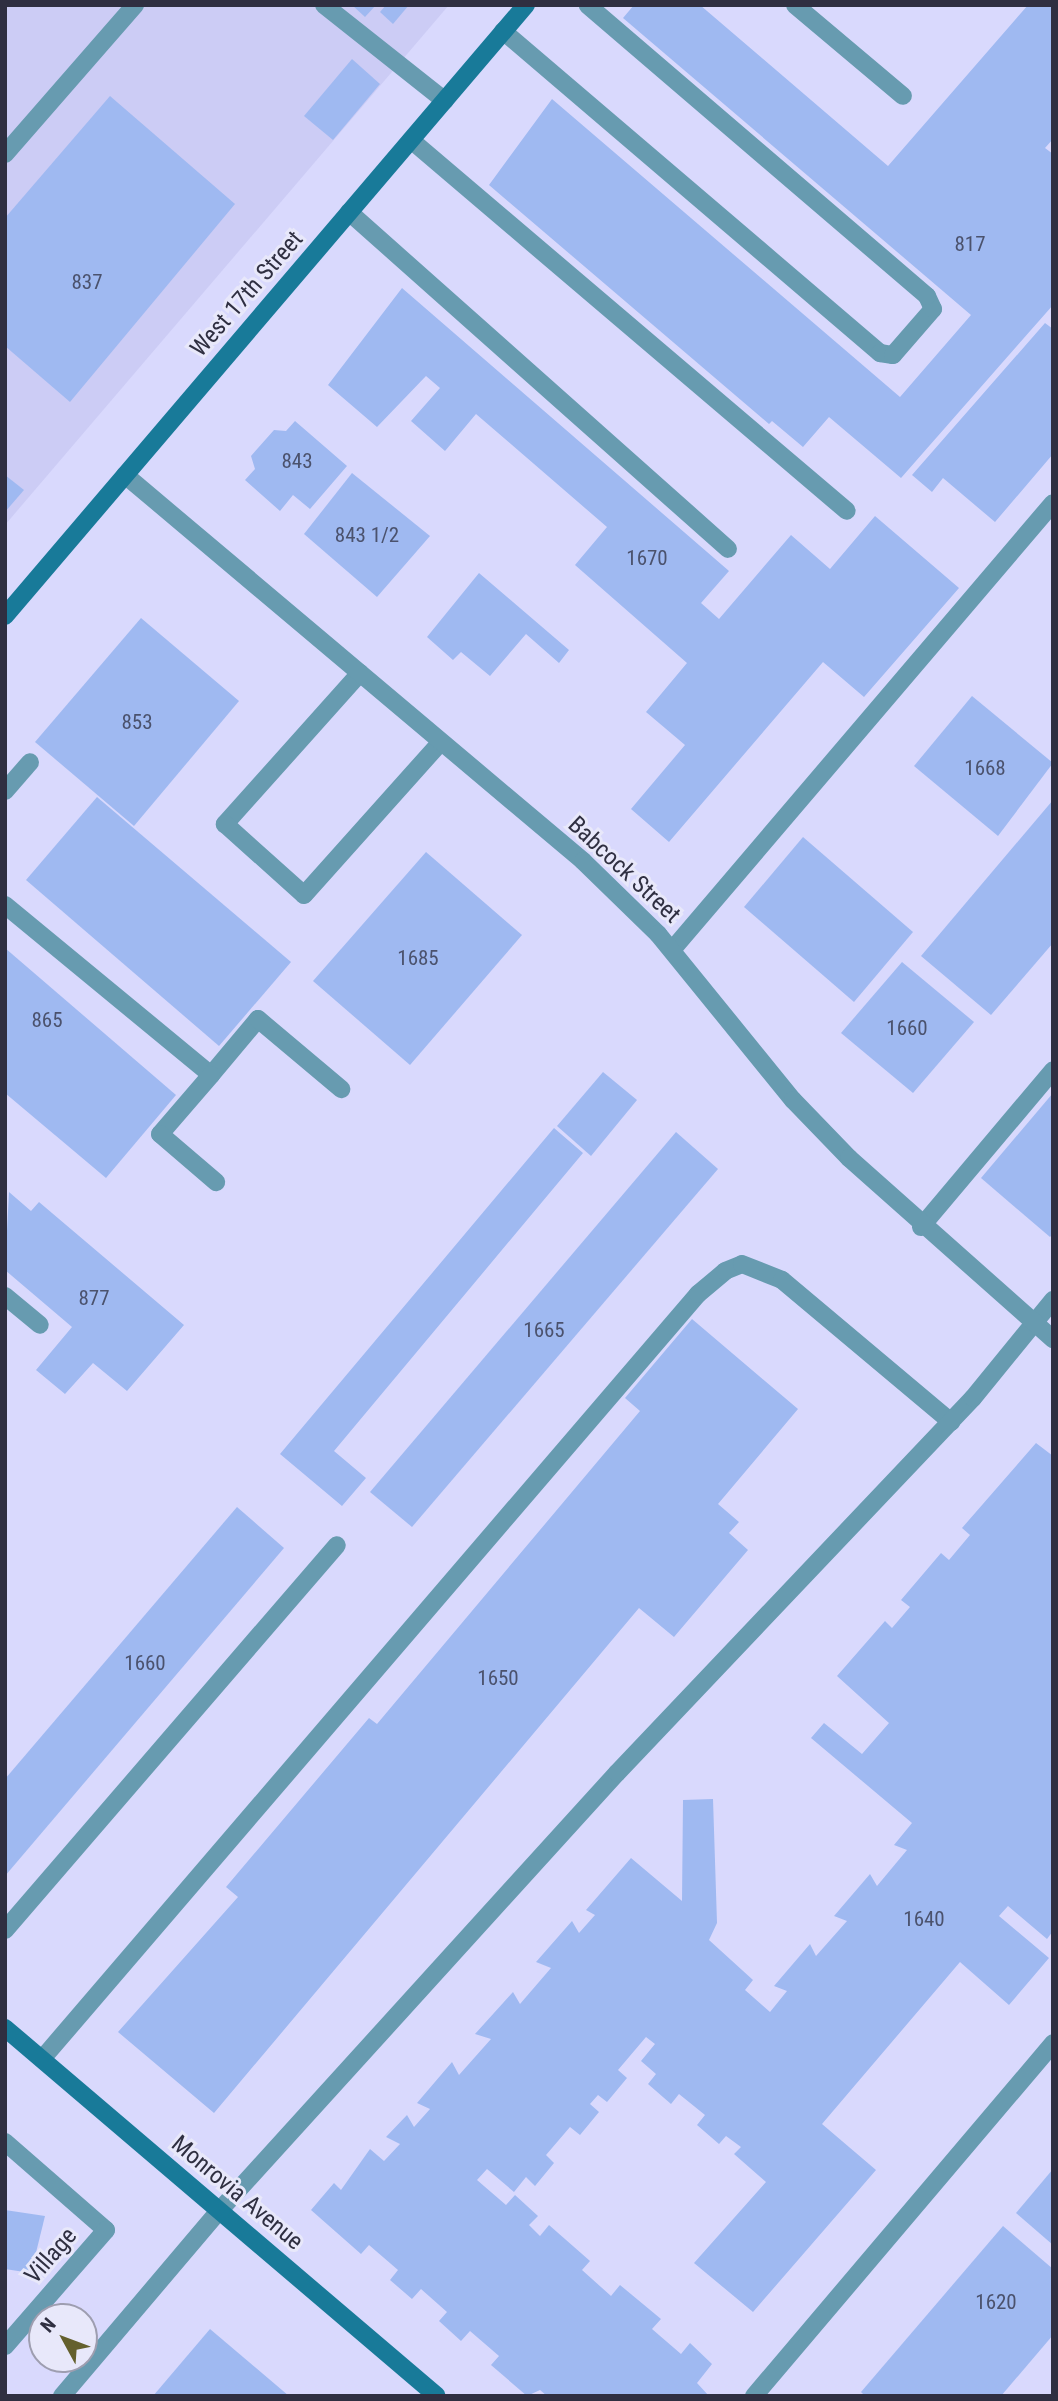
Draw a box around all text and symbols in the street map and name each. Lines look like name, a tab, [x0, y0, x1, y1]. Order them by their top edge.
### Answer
street label: West 17th Street	[185, 225, 309, 363]
house number: 817	[954, 231, 986, 257]
house number: 837	[71, 269, 103, 295]
house number: 843	[281, 448, 313, 474]
house number: 843 1/2	[335, 522, 399, 548]
house number: 1670	[626, 545, 668, 571]
house number: 853	[121, 709, 153, 735]
house number: 1668	[964, 755, 1006, 781]
street label: Babcock Street	[562, 811, 686, 929]
house number: 1685	[397, 945, 439, 971]
house number: 865	[31, 1007, 63, 1033]
house number: 1660	[886, 1015, 928, 1041]
house number: 877	[78, 1285, 110, 1311]
house number: 1665	[523, 1317, 565, 1343]
house number: 1660	[124, 1650, 166, 1676]
house number: 1650	[477, 1665, 519, 1691]
house number: 1640	[903, 1906, 945, 1932]
street label: Monrovia Avenue	[165, 2130, 309, 2256]
street label: Village	[19, 2222, 83, 2290]
house number: 1620	[975, 2289, 1017, 2315]
north arrow	[28, 2303, 98, 2373]
text: N	[36, 2313, 61, 2337]

